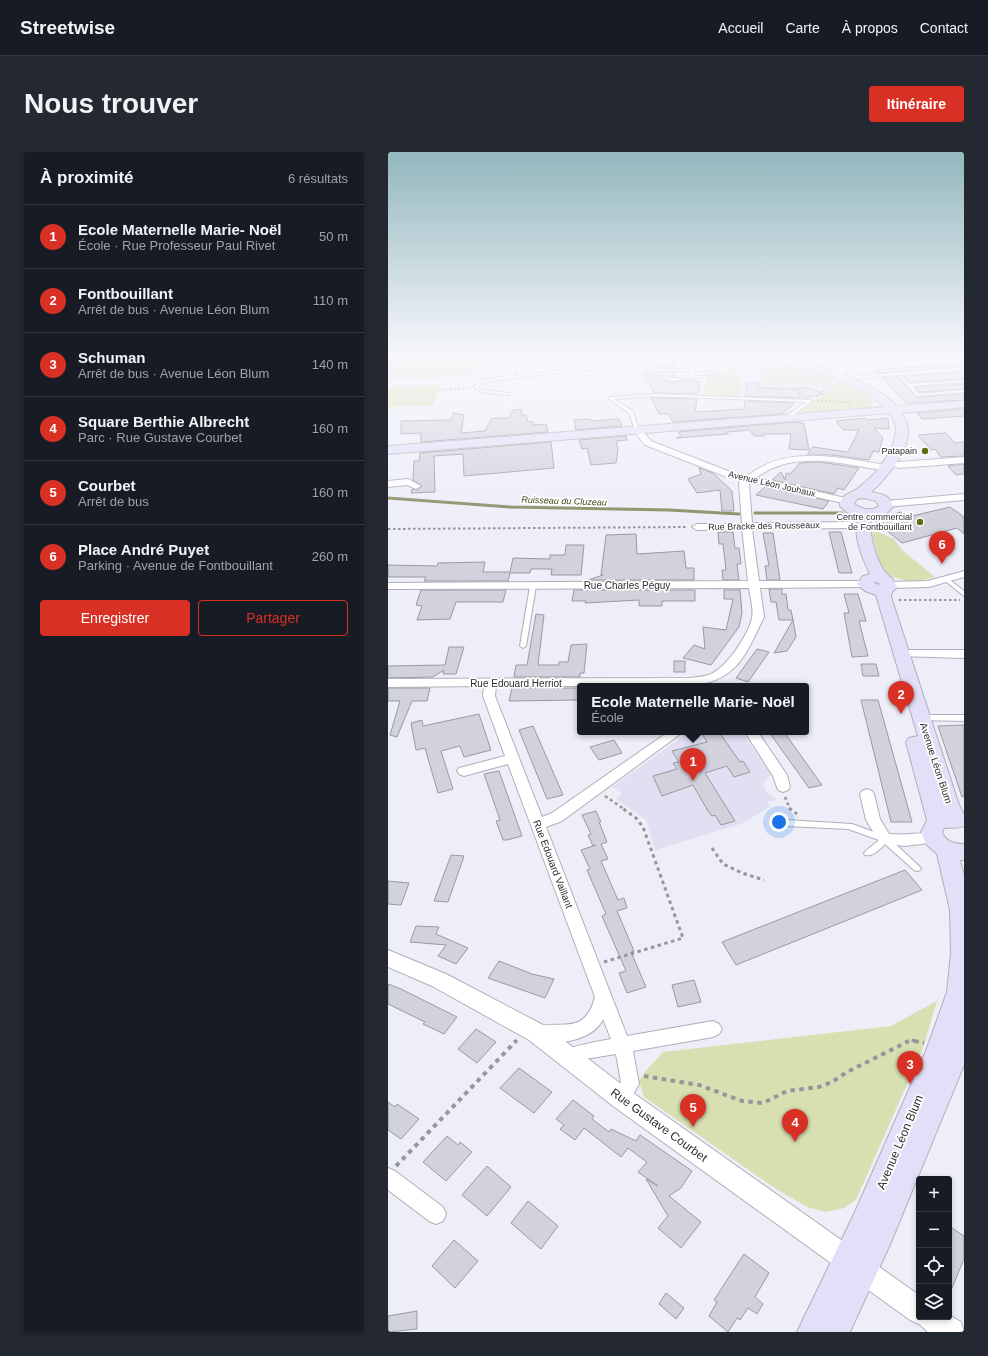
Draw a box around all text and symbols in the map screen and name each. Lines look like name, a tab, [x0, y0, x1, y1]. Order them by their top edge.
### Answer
text: Streetwise	[20, 17, 115, 38]
text: Accueil	[718, 20, 763, 36]
text: Carte	[785, 20, 820, 36]
text: À propos	[842, 20, 898, 36]
text: Contact	[920, 20, 968, 36]
button: Itinéraire	[869, 86, 964, 122]
text: Nous trouver	[24, 88, 198, 119]
text: À proximité	[40, 168, 134, 187]
text: 6 résultats	[288, 171, 348, 186]
text: Ecole Maternelle Marie- Noël	[78, 221, 281, 238]
text: 1	[49, 229, 57, 244]
text: 50 m	[319, 229, 348, 244]
text: École · Rue Professeur Paul Rivet	[78, 238, 275, 253]
text: Fontbouillant	[78, 285, 173, 302]
text: 2	[49, 293, 57, 308]
text: 110 m	[313, 293, 348, 308]
text: Arrêt de bus · Avenue Léon Blum	[78, 302, 269, 317]
text: Schuman	[78, 349, 146, 366]
text: 3	[49, 357, 57, 372]
text: 140 m	[312, 357, 348, 372]
text: Arrêt de bus · Avenue Léon Blum	[78, 366, 269, 381]
text: Square Berthie Albrecht	[78, 413, 249, 430]
text: 4	[49, 421, 57, 436]
text: 160 m	[312, 421, 348, 436]
text: Parc · Rue Gustave Courbet	[78, 430, 242, 445]
place label: Patapain	[881, 446, 917, 456]
marker: Patapain	[920, 446, 930, 456]
street label: Avenue Léon Jouhaux	[727, 469, 817, 499]
text: Courbet	[78, 477, 136, 494]
text: 5	[49, 485, 57, 500]
text: 160 m	[312, 485, 348, 500]
text: Arrêt de bus	[78, 494, 149, 509]
water label: Ruisseau du Cluzeau	[521, 495, 607, 507]
place label: Centre commercial de Fontbouillant	[836, 512, 912, 532]
marker: Centre commercial de Fontbouillant	[915, 517, 925, 527]
street label: Rue Bracke des Rousseaux	[708, 520, 820, 532]
pin: 6	[929, 531, 955, 564]
text: Place André Puyet	[78, 541, 209, 558]
text: 6	[49, 549, 57, 564]
text: 260 m	[312, 549, 348, 564]
text: Parking · Avenue de Fontbouillant	[78, 558, 273, 573]
street label: Rue Charles Péguy	[584, 580, 670, 591]
button: Enregistrer	[40, 600, 190, 636]
button: Partager	[198, 600, 348, 636]
street label: Rue Edouard Herriot	[470, 678, 562, 689]
pin: 2	[888, 681, 914, 714]
popup	[577, 683, 809, 735]
text: Ecole Maternelle Marie- Noël	[591, 693, 795, 710]
text: École	[591, 710, 624, 725]
street label: Avenue Léon Blum	[918, 721, 954, 805]
pin: 1	[680, 748, 706, 781]
your location	[769, 812, 789, 832]
street label: Rue Edouard Vaillant	[531, 818, 575, 910]
pin: 3	[897, 1051, 923, 1084]
street label: Rue Gustave Courbet	[608, 1085, 711, 1165]
street label: Avenue Léon Blum	[874, 1093, 926, 1191]
pin: 5	[680, 1094, 706, 1127]
pin: 4	[782, 1109, 808, 1142]
map controls	[916, 1176, 952, 1320]
button: +	[916, 1176, 952, 1212]
button: −	[916, 1212, 952, 1248]
button: locate	[916, 1248, 952, 1284]
button: layers	[916, 1284, 952, 1320]

